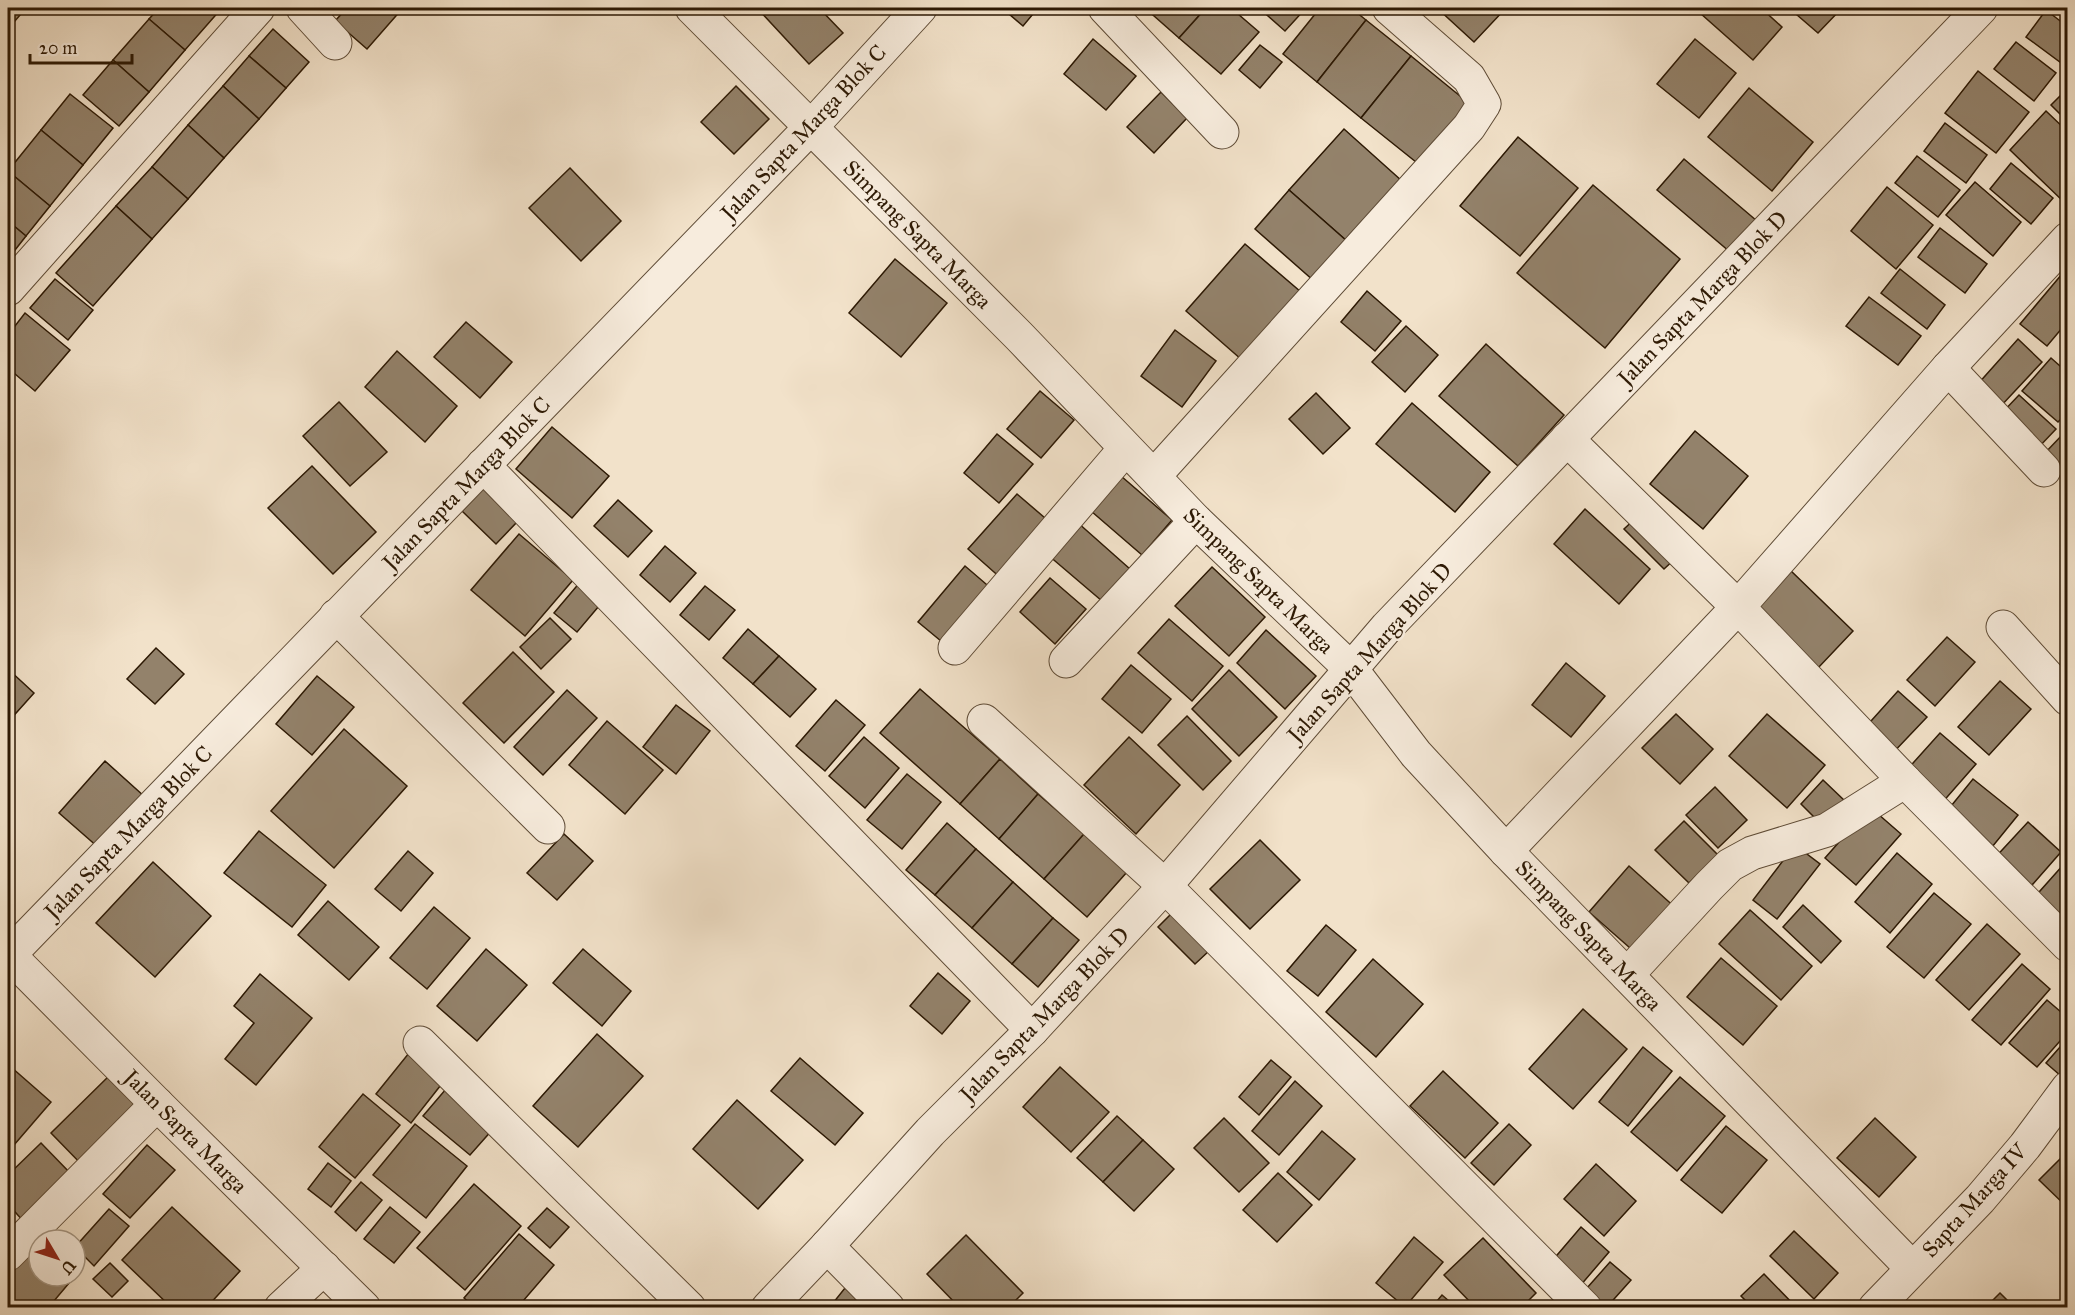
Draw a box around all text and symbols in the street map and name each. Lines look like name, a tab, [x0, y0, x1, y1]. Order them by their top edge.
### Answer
scale bar	[30, 27, 132, 65]
text: 20 m	[39, 37, 77, 59]
street label: Jalan Sapta Marga Blok C	[714, 39, 892, 227]
street label: Simpang Sapta Marga	[838, 154, 998, 315]
street label: Jalan Sapta Marga Blok D	[1610, 205, 1793, 393]
street label: Jalan Sapta Marga Blok C	[375, 391, 556, 577]
street label: Simpang Sapta Marga	[1178, 502, 1340, 660]
street label: Jalan Sapta Marga Blok D	[1280, 557, 1457, 749]
street label: Jalan Sapta Marga Blok C	[37, 740, 218, 926]
street label: Simpang Sapta Marga	[1510, 854, 1668, 1017]
street label: Jalan Sapta Marga Blok D	[952, 921, 1135, 1109]
street label: Jalan Sapta Marga	[117, 1062, 254, 1199]
street label: Sapta Marga IV	[1916, 1137, 2034, 1263]
north arrow	[27, 1228, 87, 1288]
text: U	[57, 1256, 80, 1278]

